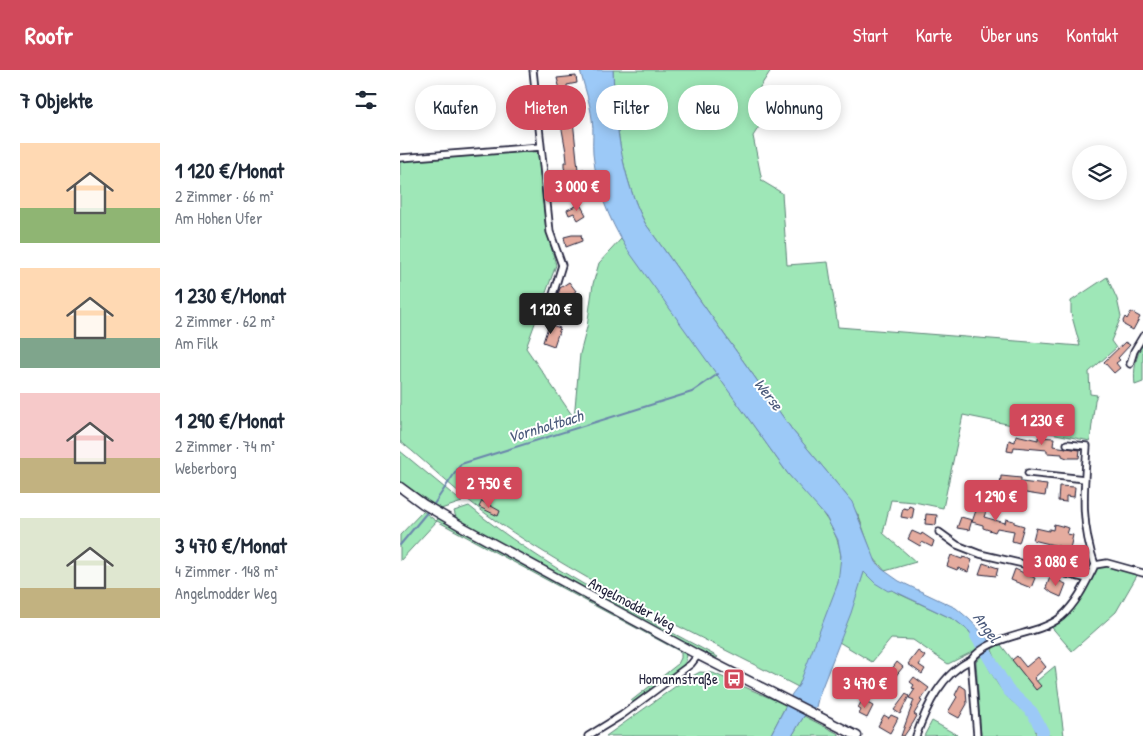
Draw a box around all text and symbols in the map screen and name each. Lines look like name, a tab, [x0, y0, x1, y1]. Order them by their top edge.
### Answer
text: Roofr	[25, 19, 73, 51]
text: Start	[853, 23, 888, 48]
text: Karte	[916, 23, 952, 48]
text: Über uns	[980, 23, 1038, 48]
text: Kontakt	[1066, 23, 1118, 48]
chip: Kaufen	[415, 85, 496, 130]
chip: Mieten	[506, 85, 586, 130]
chip: Filter	[596, 85, 668, 130]
chip: Neu	[678, 85, 738, 130]
chip: Wohnung	[748, 85, 841, 130]
text: 7 Objekte	[20, 86, 93, 115]
icon: filters	[352, 86, 380, 114]
map controls	[1072, 145, 1127, 200]
button: layers	[1072, 145, 1127, 200]
text: 1 120 €/Monat	[175, 156, 284, 185]
icon: home	[60, 163, 120, 223]
pin: 3 000 €	[531, 170, 623, 212]
text: 3 000 €	[555, 175, 599, 197]
text: 2 Zimmer · 66 m²	[175, 185, 274, 207]
text: Am Hohen Ufer	[175, 207, 262, 229]
text: 1 230 €/Monat	[175, 281, 286, 310]
icon: home	[60, 288, 120, 348]
pin: 1 120 €	[505, 292, 597, 335]
text: 1 120 €	[530, 298, 572, 320]
text: 2 Zimmer · 62 m²	[175, 310, 275, 332]
text: Am Filk	[175, 332, 218, 354]
water label: Werse	[750, 373, 789, 415]
water label: Vornholtbach	[505, 404, 587, 448]
pin: 1 230 €	[996, 404, 1088, 446]
text: 1 290 €/Monat	[175, 406, 284, 435]
text: 1 230 €	[1021, 409, 1063, 431]
icon: home	[60, 413, 120, 473]
text: 2 Zimmer · 74 m²	[175, 435, 275, 457]
text: Weberborg	[175, 457, 237, 479]
pin: 2 750 €	[443, 466, 535, 509]
text: 2 750 €	[467, 472, 511, 494]
pin: 1 290 €	[950, 480, 1042, 522]
text: 1 290 €	[975, 485, 1017, 507]
text: 3 470 €/Monat	[175, 531, 287, 560]
icon: home	[60, 538, 120, 598]
pin: 3 080 €	[1010, 544, 1102, 587]
text: 3 080 €	[1034, 550, 1078, 572]
text: 4 Zimmer · 148 m²	[175, 560, 278, 582]
street label: Angelmodder Weg	[585, 572, 680, 635]
text: Angelmodder Weg	[175, 582, 277, 604]
water label: Angel	[968, 607, 1006, 647]
pin: 3 470 €	[819, 666, 911, 709]
bus stop icon: Homannstraße	[722, 667, 746, 691]
place label: Homannstraße	[639, 668, 718, 689]
text: 3 470 €	[843, 672, 887, 694]

